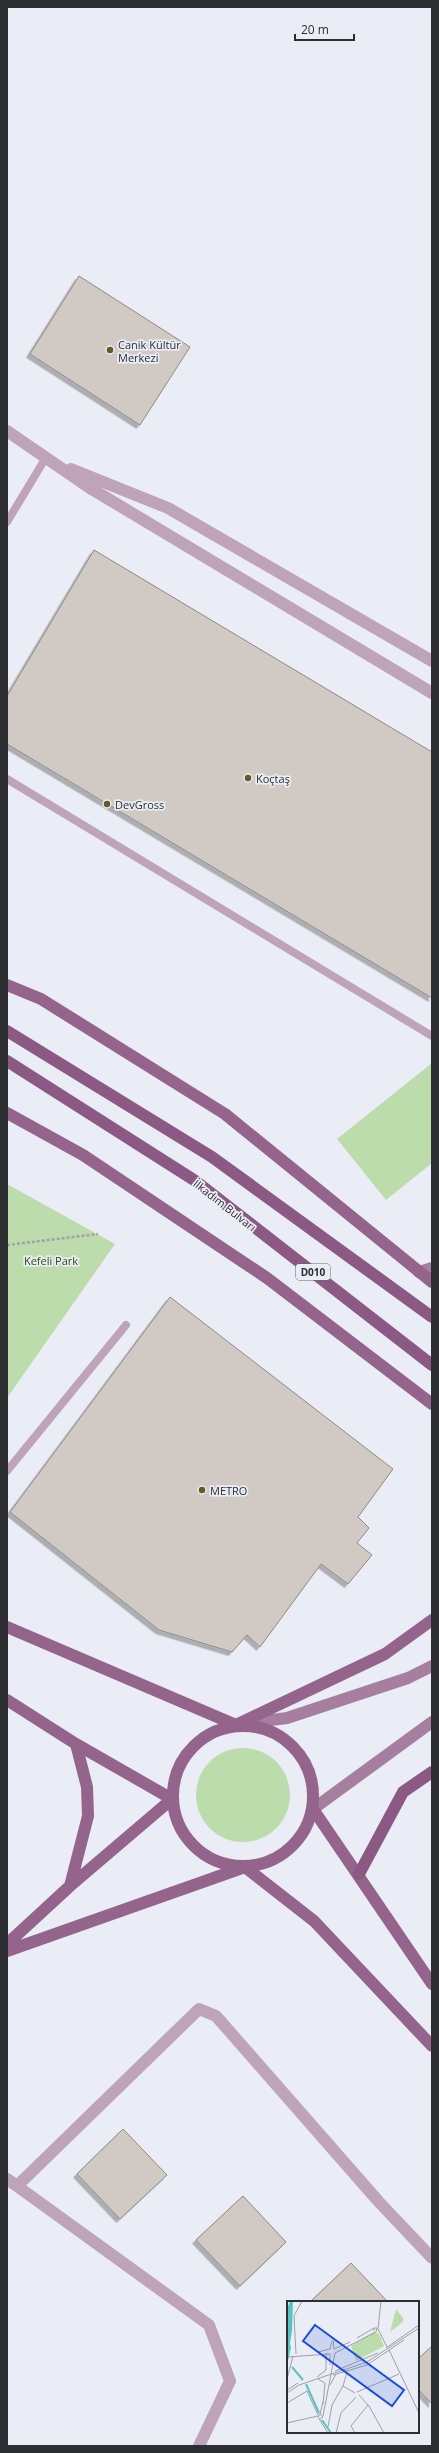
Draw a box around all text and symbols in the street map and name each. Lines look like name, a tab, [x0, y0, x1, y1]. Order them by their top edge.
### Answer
scale bar	[295, 16, 354, 42]
text: 20 m	[301, 21, 329, 38]
place label: Canik Kültür Merkezi	[118, 337, 181, 365]
marker: Canik Kültür Merkezi	[105, 345, 115, 355]
place label: Koçtaş	[256, 771, 290, 786]
marker: Koçtaş	[243, 773, 253, 783]
place label: DevGross	[115, 797, 164, 812]
marker: DevGross	[102, 799, 112, 809]
street label: İlkadım Bulvarı	[191, 1176, 259, 1234]
park label: Kefeli Park	[24, 1253, 78, 1268]
road number: D010	[296, 1264, 330, 1280]
place label: METRO	[210, 1483, 247, 1498]
marker: METRO	[197, 1485, 207, 1495]
inset map	[287, 2301, 419, 2433]

